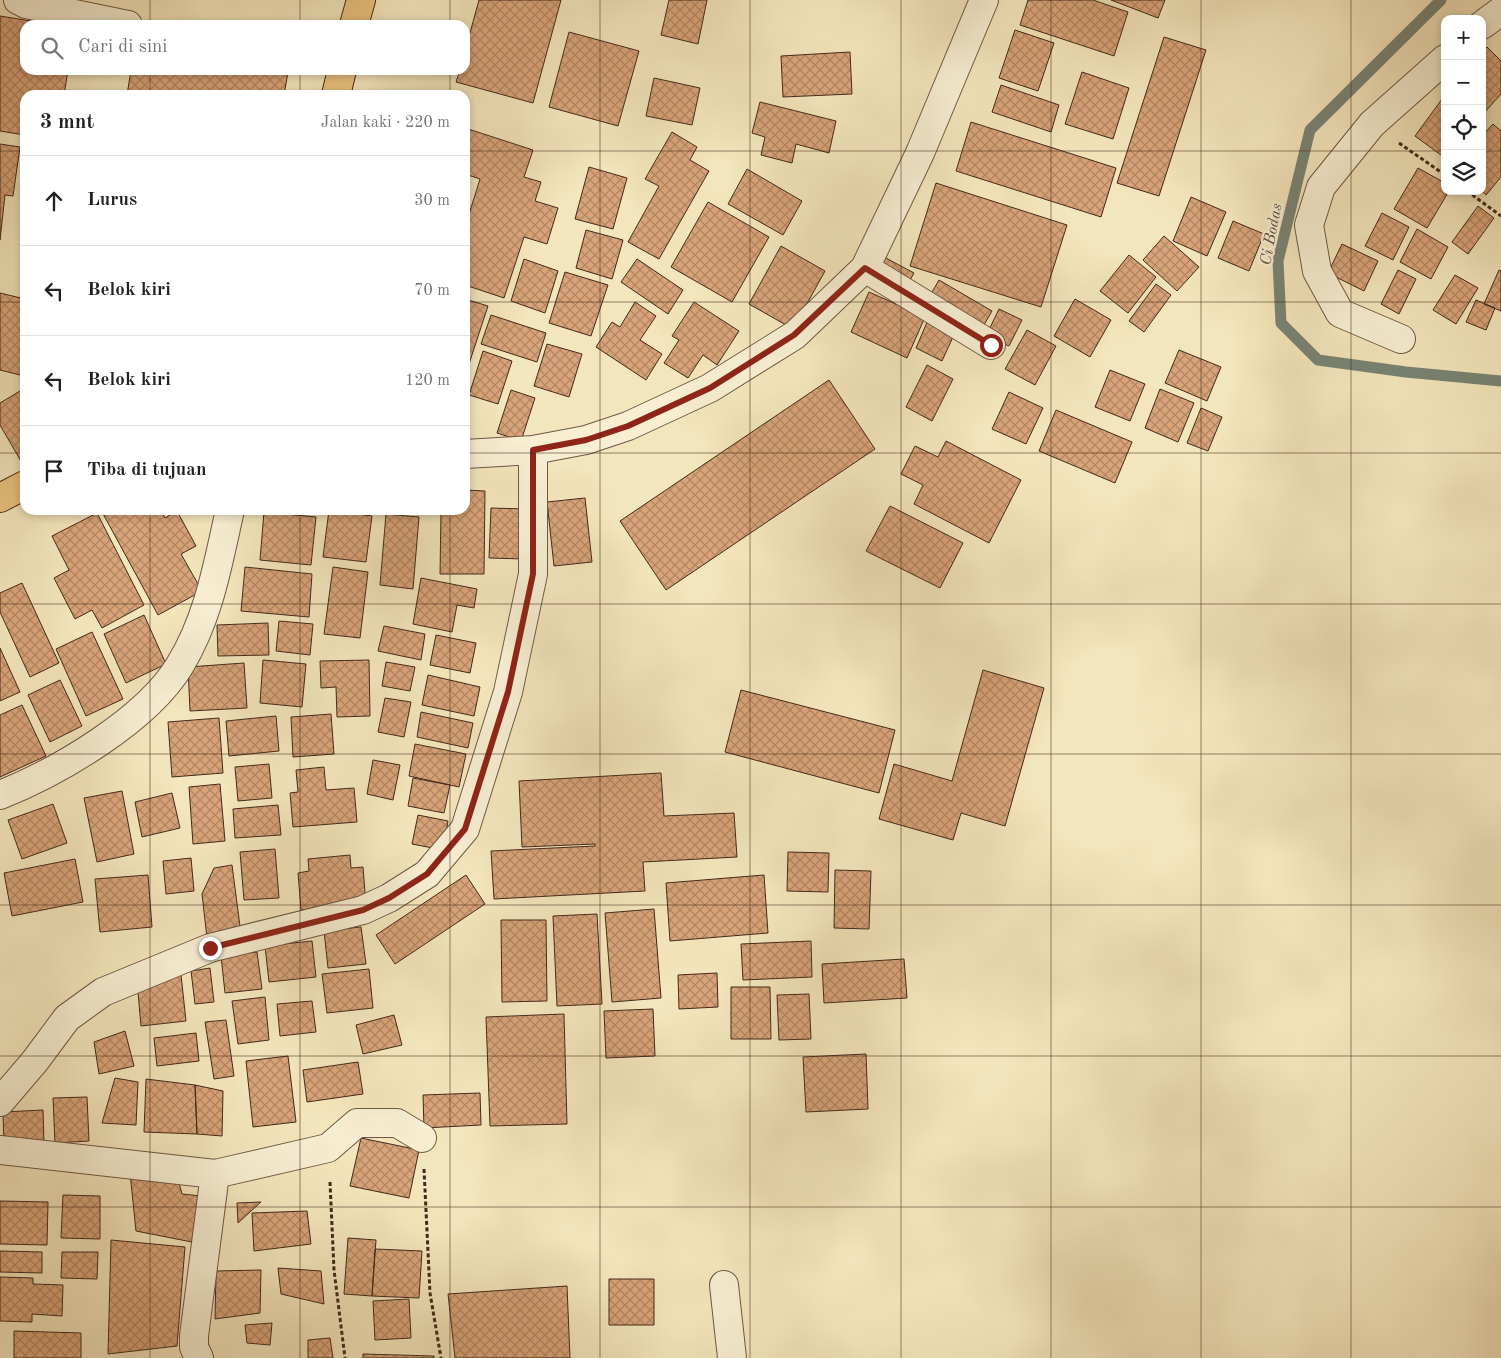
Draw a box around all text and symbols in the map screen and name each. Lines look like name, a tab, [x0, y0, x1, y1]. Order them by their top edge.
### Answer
map controls	[1441, 15, 1486, 195]
button: +	[1441, 15, 1486, 60]
search box	[20, 20, 470, 75]
icon: search	[38, 34, 66, 62]
text: Cari di sini	[78, 38, 168, 57]
button: −	[1441, 60, 1486, 105]
button: locate	[1441, 105, 1486, 150]
text: 3 mnt	[40, 112, 94, 133]
text: Jalan kaki · 220 m	[321, 115, 450, 131]
button: layers	[1441, 150, 1486, 195]
icon: ahead	[40, 187, 68, 215]
text: Lurus	[87, 191, 137, 210]
text: 30 m	[414, 193, 450, 209]
water label: Ci Bodas	[1258, 202, 1286, 267]
icon: left	[40, 277, 68, 305]
text: Belok kiri	[87, 281, 171, 300]
text: 70 m	[414, 283, 450, 299]
route start	[980, 334, 1003, 357]
icon: left	[40, 367, 68, 395]
text: Belok kiri	[87, 371, 171, 390]
text: 120 m	[405, 373, 450, 389]
icon: arrive	[40, 457, 68, 485]
text: Tiba di tujuan	[87, 461, 207, 480]
route end	[199, 937, 222, 960]

